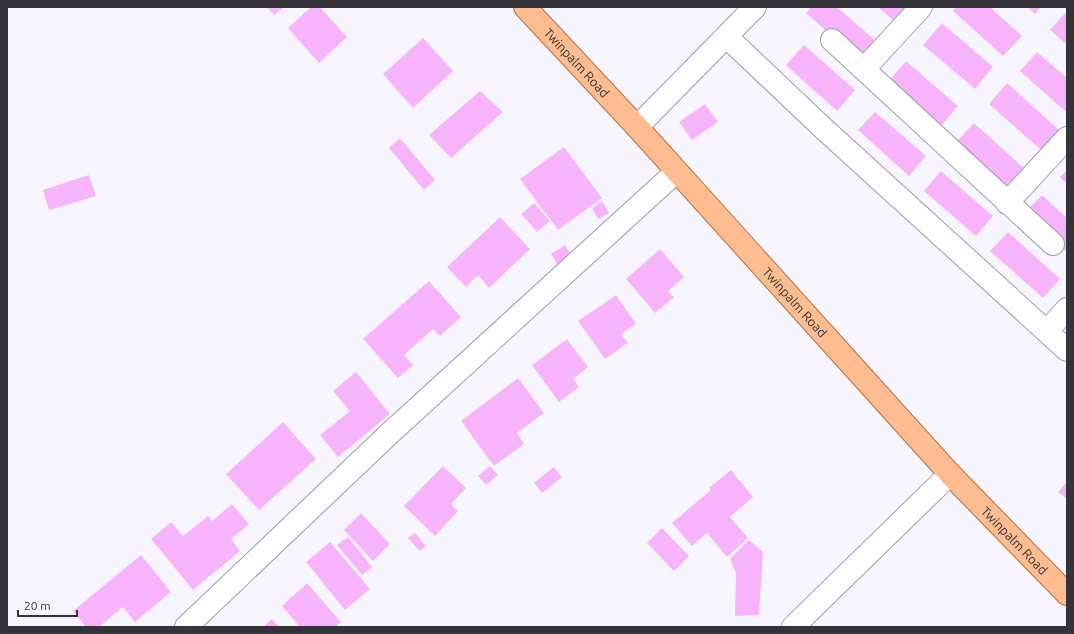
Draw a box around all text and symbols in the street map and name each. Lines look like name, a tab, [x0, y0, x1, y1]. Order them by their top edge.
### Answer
street label: Twinpalm Road	[541, 25, 612, 100]
street label: Twinpalm Road	[760, 264, 830, 340]
street label: Twinpalm Road	[979, 504, 1051, 577]
scale bar	[18, 592, 77, 618]
text: 20 m	[24, 599, 51, 612]

